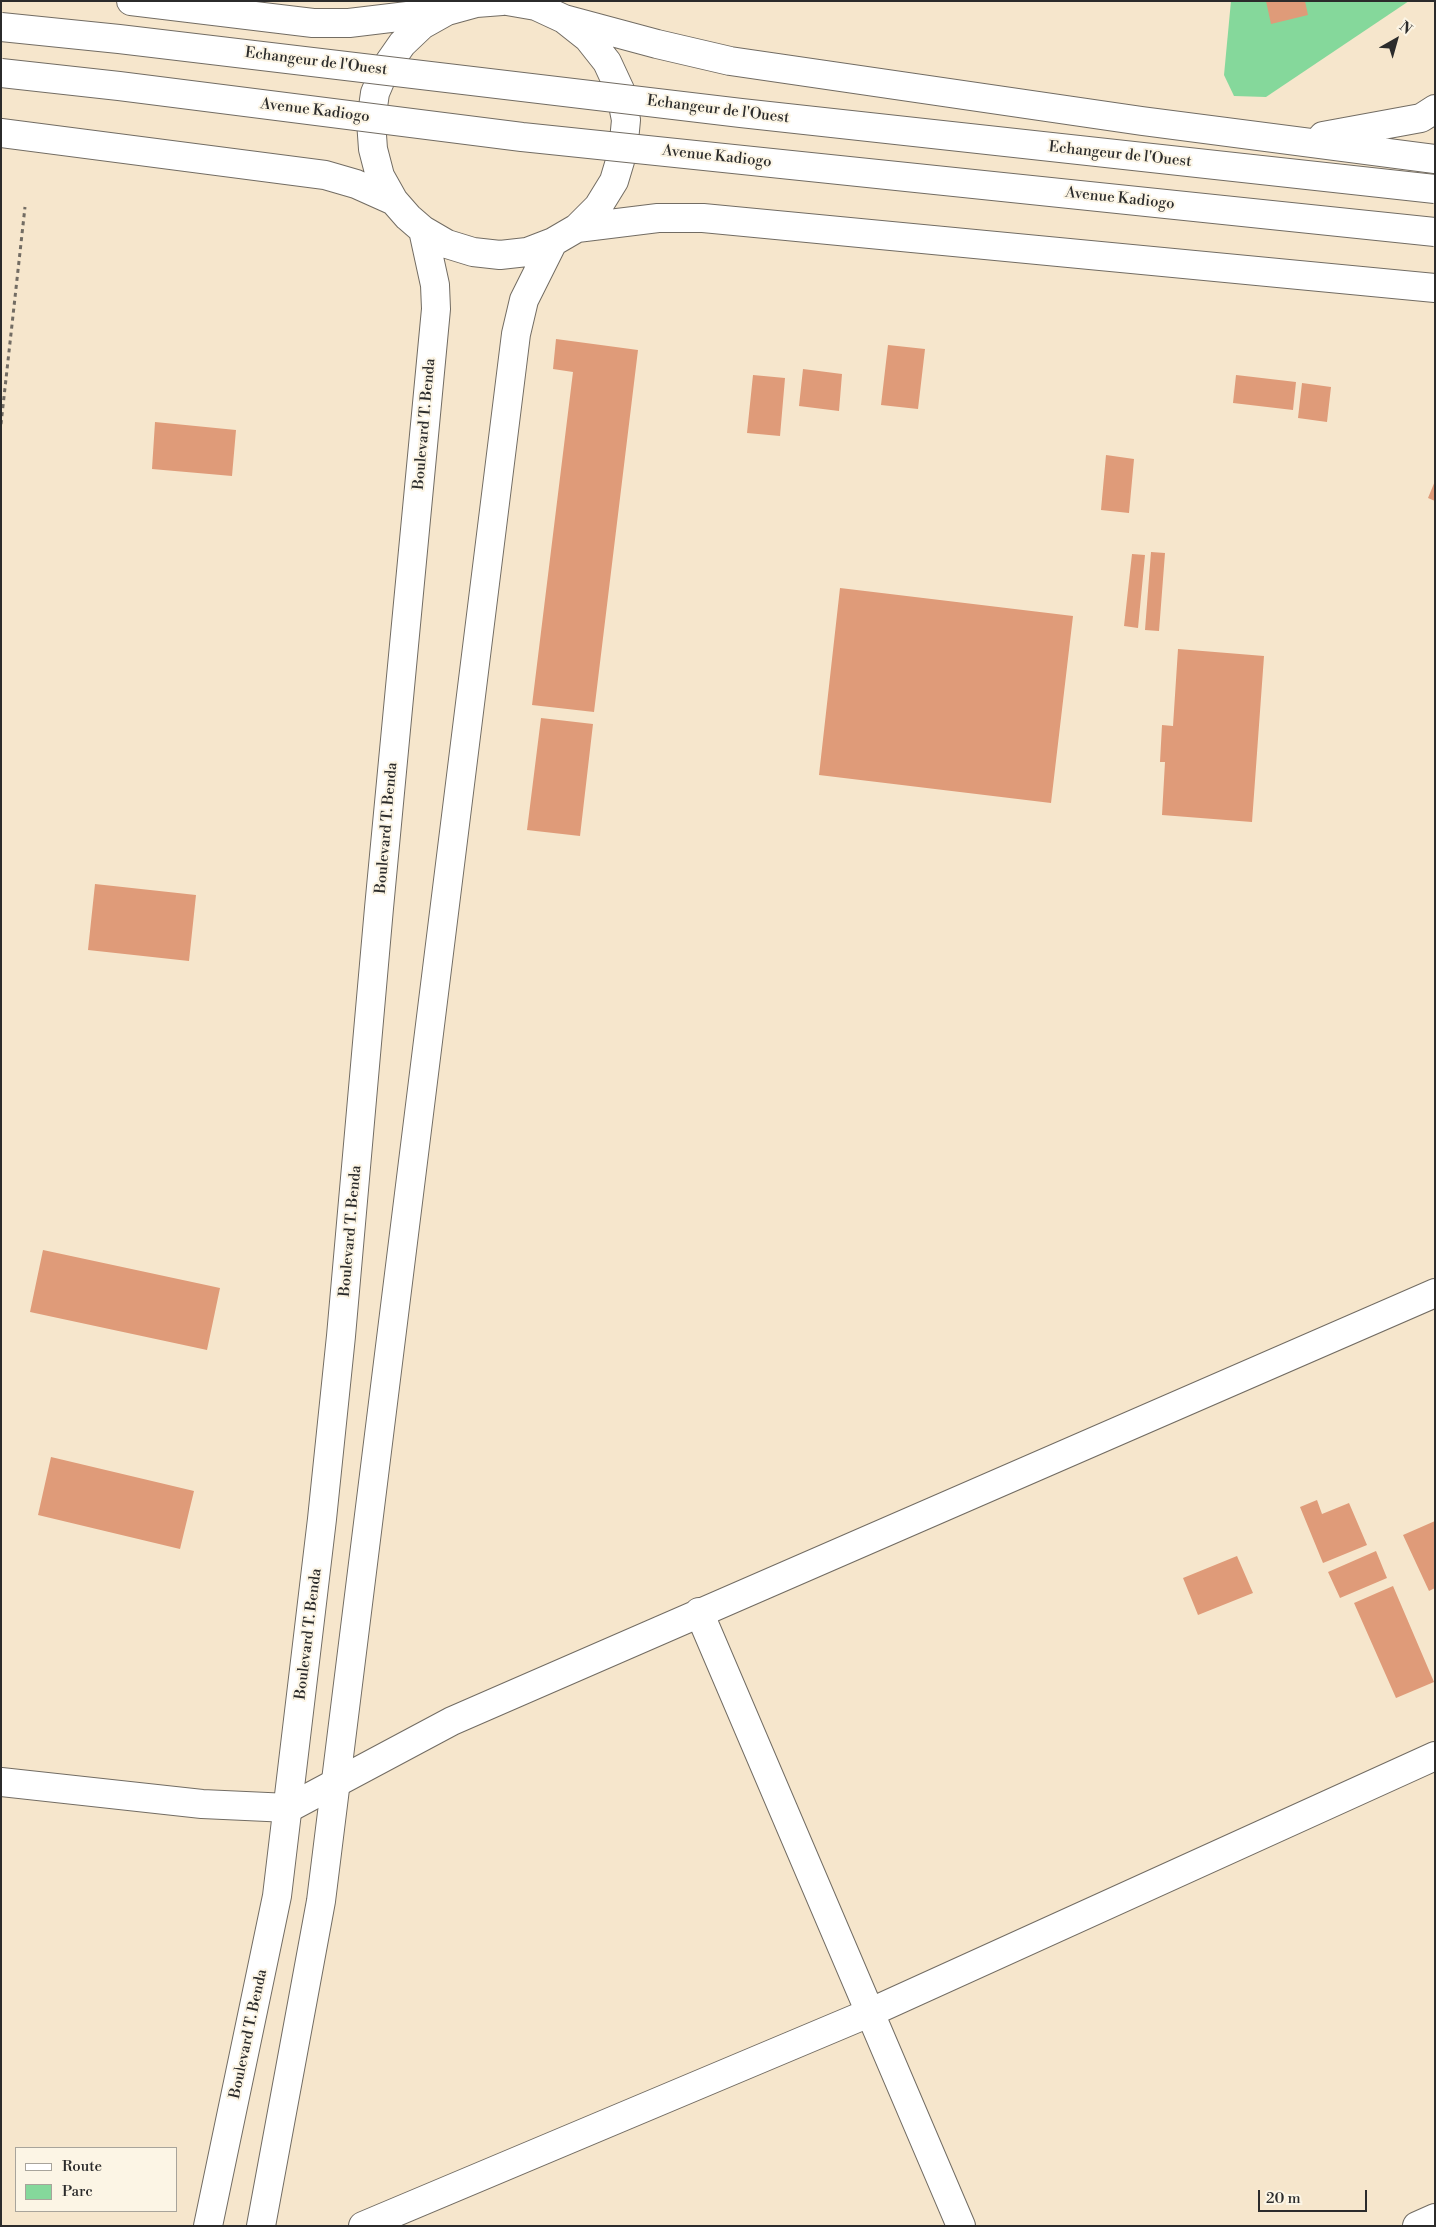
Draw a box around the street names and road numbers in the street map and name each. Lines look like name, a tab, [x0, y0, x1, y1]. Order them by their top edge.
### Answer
street label: Echangeur de l'Ouest	[244, 44, 388, 80]
street label: Echangeur de l'Ouest	[646, 92, 790, 128]
street label: Avenue Kadiogo	[259, 95, 371, 127]
street label: Echangeur de l'Ouest	[1048, 139, 1192, 171]
street label: Avenue Kadiogo	[661, 142, 773, 172]
street label: Avenue Kadiogo	[1064, 184, 1176, 214]
street label: Boulevard T. Benda	[410, 358, 440, 490]
street label: Boulevard T. Benda	[372, 762, 402, 894]
street label: Boulevard T. Benda	[336, 1165, 366, 1297]
street label: Boulevard T. Benda	[292, 1567, 326, 1701]
street label: Boulevard T. Benda	[226, 1968, 272, 2100]

